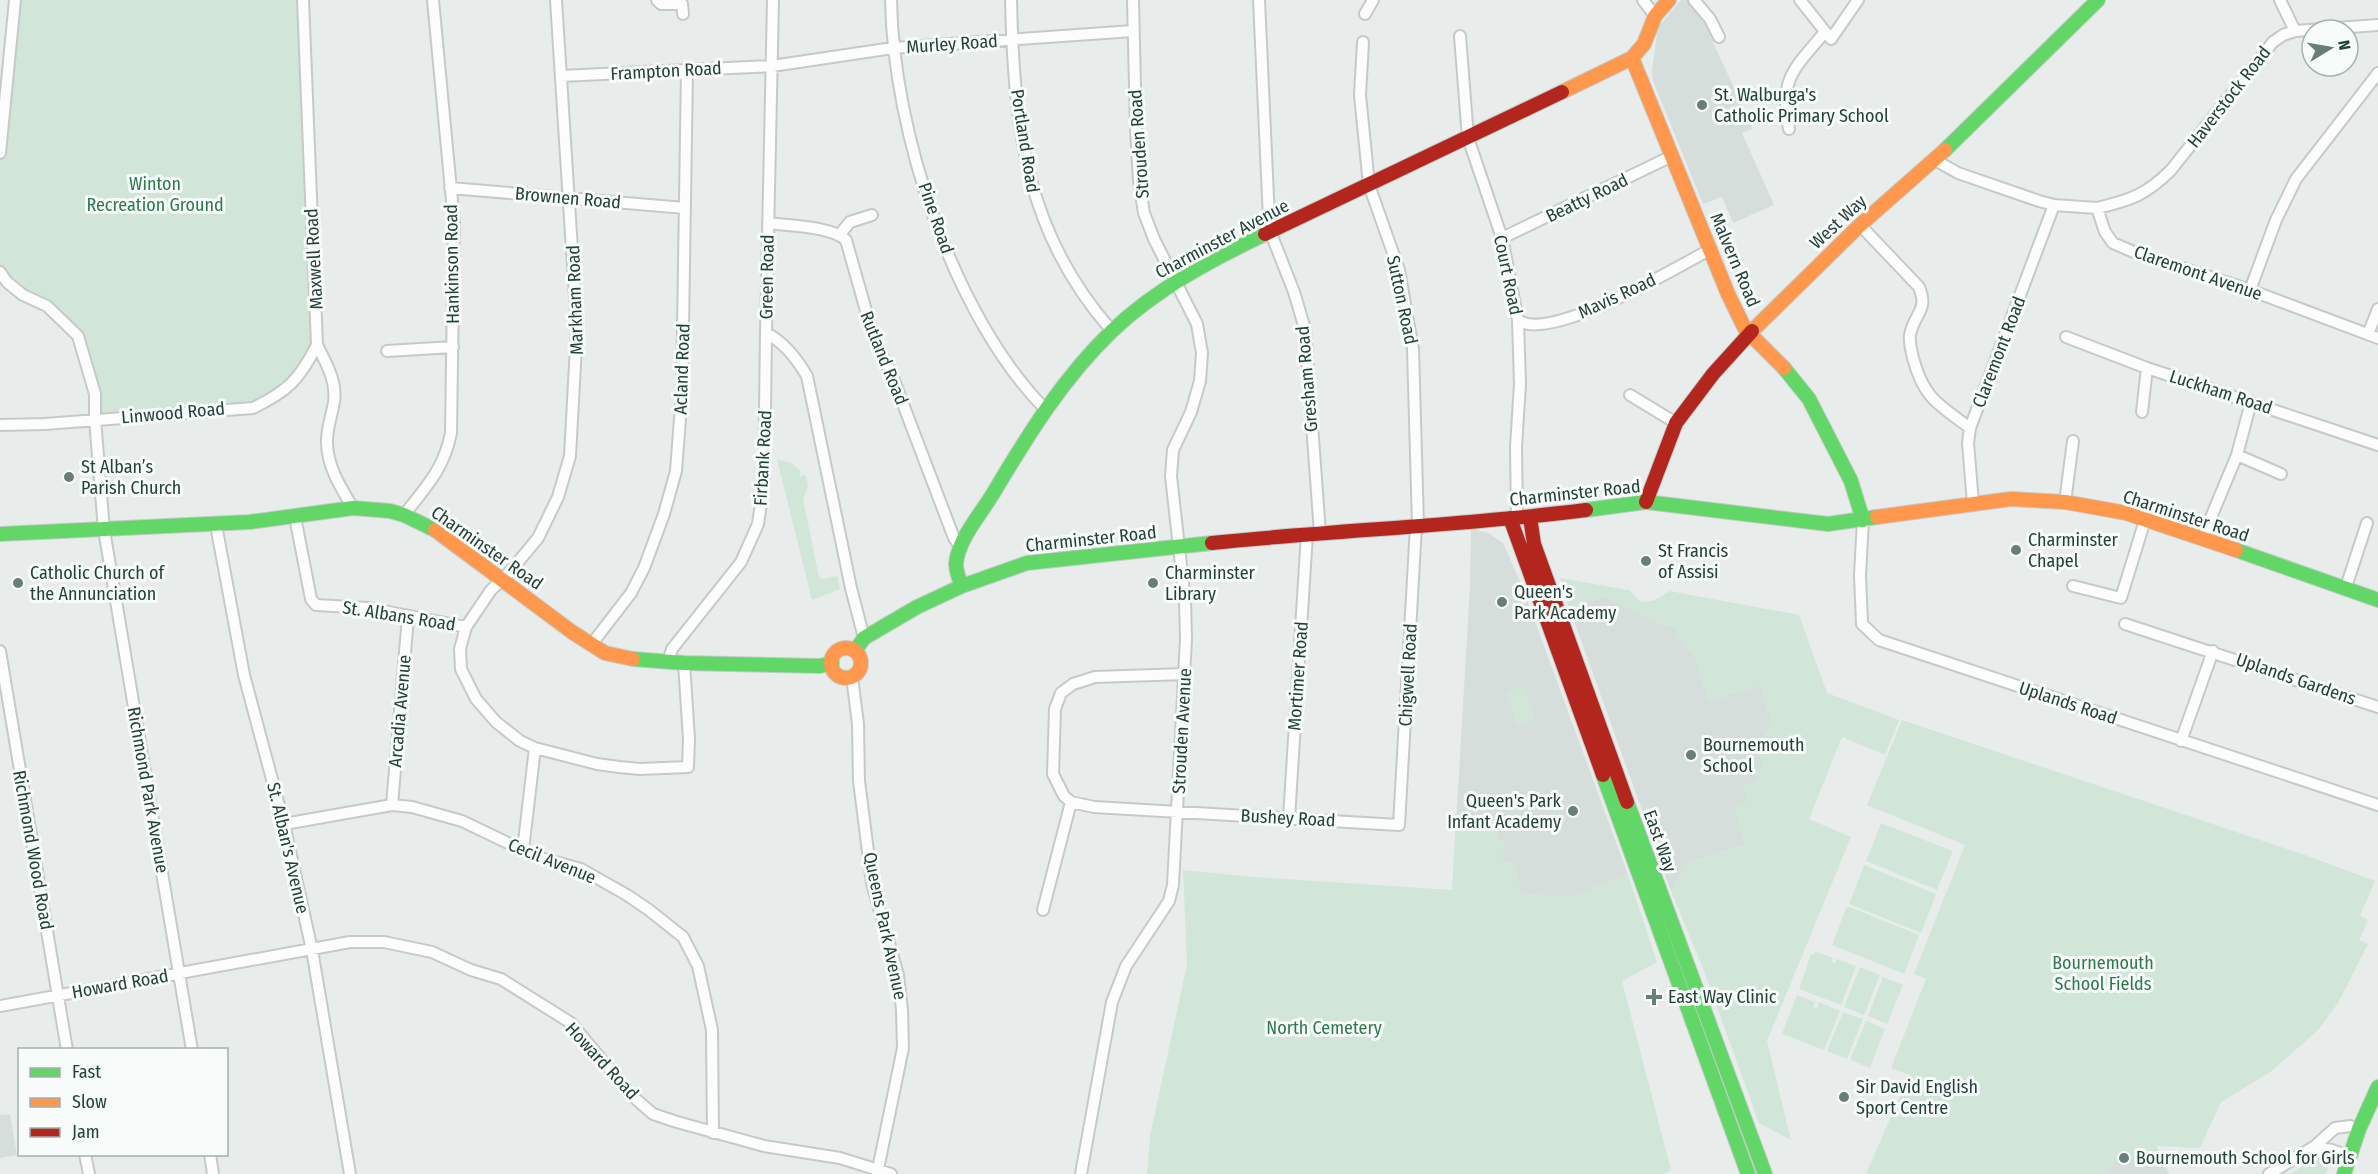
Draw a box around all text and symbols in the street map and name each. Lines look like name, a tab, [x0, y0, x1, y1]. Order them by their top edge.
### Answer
north arrow	[2300, 18, 2360, 78]
street label: Murley Road	[906, 30, 998, 58]
text: N	[2334, 39, 2354, 52]
street label: Haverstock Road	[2183, 42, 2275, 152]
street label: Frampton Road	[610, 57, 722, 85]
place label: St. Walburga's Catholic Primary School	[1714, 84, 1889, 127]
street label: Portland Road	[1006, 88, 1044, 194]
street label: Strouden Road	[1124, 89, 1154, 199]
marker: St. Walburga's Catholic Primary School	[1695, 98, 1709, 112]
street label: Beatty Road	[1542, 169, 1632, 227]
park label: Winton Recreation Ground	[86, 173, 224, 216]
street label: Pine Road	[914, 179, 958, 257]
street label: Brownen Road	[514, 182, 622, 214]
street label: West Way	[1805, 190, 1871, 254]
street label: Charminster Avenue	[1151, 194, 1293, 284]
street label: Hankinson Road	[440, 204, 464, 324]
street label: Maxwell Road	[300, 208, 328, 310]
street label: Malvern Road	[1705, 210, 1765, 310]
street label: Court Road	[1489, 233, 1527, 317]
street label: Green Road	[755, 234, 779, 320]
street label: Claremont Avenue	[2131, 241, 2265, 305]
street label: Markham Road	[562, 245, 588, 355]
street label: Sutton Road	[1382, 254, 1422, 346]
street label: Mavis Road	[1575, 268, 1659, 324]
street label: Claremont Road	[1968, 293, 2030, 411]
street label: Rutland Road	[855, 308, 913, 408]
street label: Acland Road	[669, 323, 695, 415]
street label: Gresham Road	[1291, 325, 1323, 433]
street label: Luckham Road	[2167, 365, 2275, 419]
street label: Linwood Road	[120, 398, 226, 428]
street label: Firbank Road	[750, 410, 776, 506]
place label: St Alban’s Parish Church	[81, 456, 181, 499]
marker: St Alban’s Parish Church	[62, 470, 76, 484]
street label: Charminster Road	[1508, 475, 1642, 511]
street label: Charminster Road	[2120, 485, 2252, 547]
street label: Charminster Road	[427, 501, 547, 595]
street label: Charminster Road	[1024, 521, 1158, 557]
place label: Charminster Chapel	[2028, 529, 2119, 572]
place label: St Francis of Assisi	[1658, 540, 1729, 583]
marker: Charminster Chapel	[2009, 543, 2023, 557]
marker: St Francis of Assisi	[1639, 554, 1653, 568]
place label: Catholic Church of the Annunciation	[30, 562, 165, 605]
place label: Charminster Library	[1165, 562, 1256, 605]
marker: Catholic Church of the Annunciation	[11, 576, 25, 590]
marker: Charminster Library	[1146, 576, 1160, 590]
place label: Queen's Park Academy	[1514, 581, 1616, 624]
marker: Queen's Park Academy	[1495, 595, 1509, 609]
street label: St. Albans Road	[341, 596, 457, 636]
street label: Mortimer Road	[1283, 621, 1313, 731]
street label: Chigwell Road	[1394, 623, 1422, 727]
street label: Uplands Gardens	[2233, 648, 2359, 710]
street label: Arcadia Avenue	[384, 654, 416, 768]
street label: Strouden Avenue	[1168, 667, 1196, 794]
street label: Uplands Road	[2016, 677, 2120, 729]
street label: Richmond Park Avenue	[123, 705, 173, 875]
place label: Bournemouth School	[1703, 734, 1804, 777]
marker: Bournemouth School	[1684, 748, 1698, 762]
street label: Richmond Wood Road	[8, 768, 58, 932]
street label: St. Alban's Avenue	[262, 780, 314, 916]
place label: Queen's Park Infant Academy	[1447, 790, 1562, 833]
marker: Queen's Park Infant Academy	[1566, 804, 1580, 818]
street label: Bushey Road	[1240, 805, 1336, 831]
street label: East Way	[1639, 807, 1681, 875]
street label: Cecil Avenue	[505, 833, 599, 889]
street label: Queens Park Avenue	[859, 850, 911, 1002]
park label: Bournemouth School Fields	[2052, 952, 2154, 995]
street label: Howard Road	[70, 965, 170, 1003]
place label: East Way Clinic	[1668, 986, 1777, 1008]
marker: East Way Clinic	[1645, 988, 1663, 1006]
park label: North Cemetery	[1266, 1017, 1382, 1039]
street label: Howard Road	[561, 1018, 643, 1104]
legend	[18, 1048, 228, 1156]
text: Fast	[72, 1061, 101, 1083]
place label: Sir David English Sport Centre	[1856, 1076, 1978, 1119]
marker: Sir David English Sport Centre	[1837, 1090, 1851, 1104]
text: Slow	[72, 1091, 107, 1113]
text: Jam	[72, 1121, 100, 1143]
place label: Bournemouth School for Girls	[2136, 1147, 2355, 1169]
marker: Bournemouth School for Girls	[2117, 1151, 2131, 1165]

